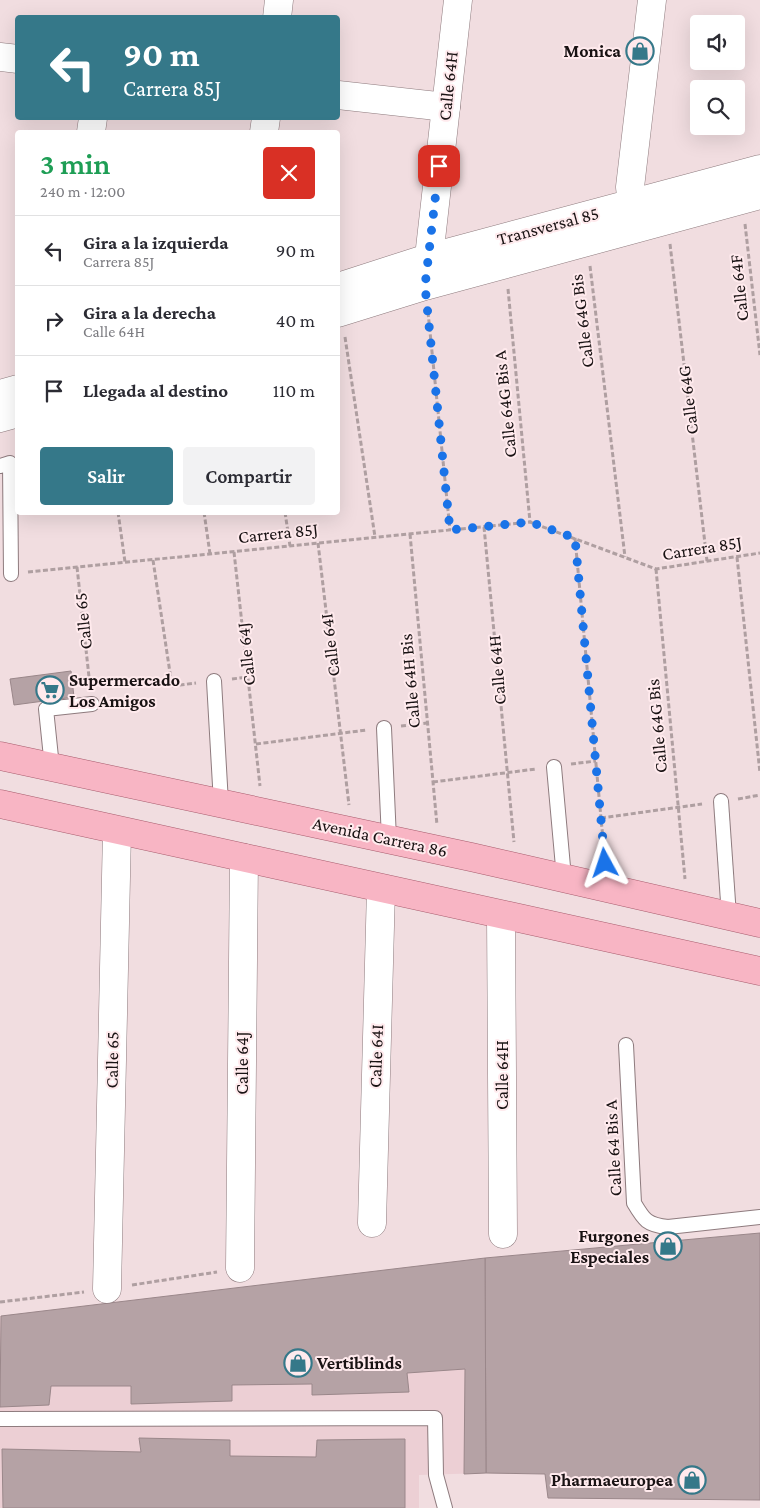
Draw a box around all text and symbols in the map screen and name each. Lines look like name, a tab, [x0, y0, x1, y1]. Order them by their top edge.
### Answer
map controls	[690, 15, 745, 135]
button: sound	[690, 15, 745, 70]
icon: left	[40, 35, 105, 100]
text: 90 m	[123, 35, 200, 74]
shop icon: Monica	[625, 36, 655, 66]
place label: Monica	[564, 41, 621, 61]
street label: Calle 64H	[434, 50, 462, 122]
text: Carrera 85J	[123, 76, 221, 101]
button: search	[690, 80, 745, 135]
pin	[418, 145, 460, 187]
text: 3 min	[40, 147, 110, 180]
button: close	[263, 147, 315, 199]
icon: arrive	[425, 152, 453, 180]
text: 240 m · 12:00	[40, 183, 125, 200]
street label: Transversal 85	[495, 203, 601, 249]
text: Gira a la izquierda	[83, 232, 229, 253]
icon: left	[40, 237, 68, 265]
text: 90 m	[276, 240, 315, 261]
text: Carrera 85J	[83, 253, 154, 270]
street label: Calle 64F	[726, 254, 752, 322]
street label: Calle 64G Bis	[566, 273, 598, 369]
text: Gira a la derecha	[83, 302, 216, 323]
icon: right	[40, 307, 68, 335]
text: 40 m	[276, 310, 315, 331]
text: Calle 64H	[83, 323, 145, 340]
street label: Calle 64G Bis A	[489, 349, 521, 459]
street label: Calle 64G	[674, 364, 702, 436]
icon: arrive	[40, 377, 68, 405]
text: Llegada al destino	[83, 380, 228, 401]
text: 110 m	[273, 380, 315, 401]
button: Salir	[40, 447, 173, 505]
button: Compartir	[183, 447, 315, 505]
street label: Carrera 85J	[237, 519, 319, 547]
street label: Carrera 85J	[661, 532, 743, 564]
street label: Calle 65	[70, 592, 96, 650]
street label: Calle 64I	[316, 612, 344, 678]
street label: Calle 64J	[233, 621, 259, 687]
street label: Calle 64H Bis	[396, 633, 424, 729]
street label: Calle 64H	[484, 634, 510, 706]
place label: Supermercado Los Amigos	[69, 670, 180, 711]
supermarket icon: Supermercado Los Amigos	[35, 675, 65, 705]
street label: Calle 64G Bis	[643, 678, 671, 774]
street label: Avenida Carrera 86	[311, 813, 449, 861]
position arrow	[578, 836, 630, 888]
street label: Calle 64I	[365, 1024, 387, 1088]
street label: Calle 65	[102, 1031, 122, 1089]
street label: Calle 64J	[232, 1031, 252, 1095]
street label: Calle 64H	[492, 1040, 512, 1110]
street label: Calle 64 Bis A	[600, 1099, 626, 1197]
place label: Furgones Especiales	[570, 1226, 649, 1267]
shop icon: Furgones Especiales	[653, 1231, 683, 1261]
shop icon: Vertiblinds	[283, 1348, 313, 1378]
place label: Vertiblinds	[316, 1353, 402, 1373]
shop icon: Pharmaeuropea	[677, 1465, 707, 1495]
place label: Pharmaeuropea	[551, 1470, 673, 1490]

